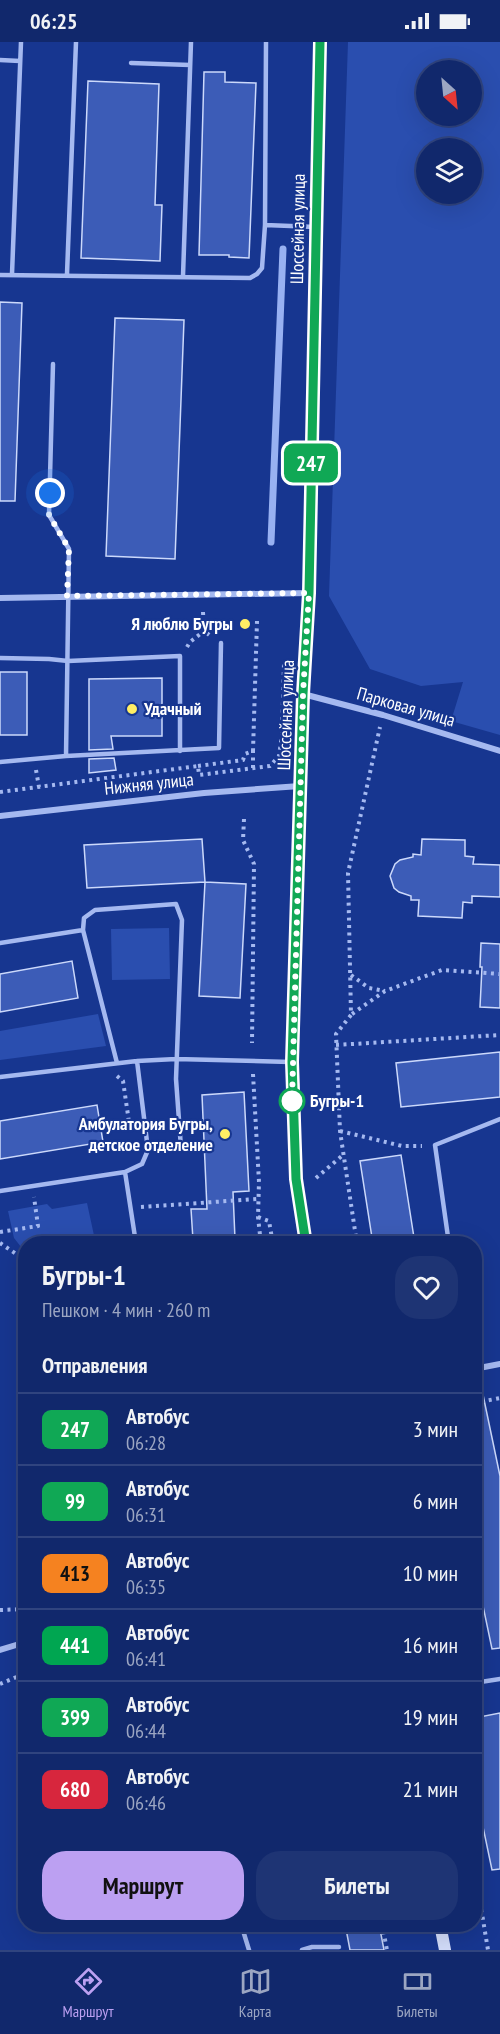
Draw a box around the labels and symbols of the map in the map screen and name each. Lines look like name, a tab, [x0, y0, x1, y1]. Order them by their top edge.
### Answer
north arrow	[416, 60, 482, 126]
street label: Шоссейная улица	[285, 174, 310, 284]
line badge: 247	[276, 444, 346, 482]
your location	[35, 478, 65, 508]
place label: Я люблю Бугры	[131, 612, 233, 635]
marker: Я люблю Бугры	[238, 617, 252, 631]
street label: Шоссейная улица	[272, 659, 299, 771]
street label: Парковая улица	[354, 682, 458, 732]
place label: Удачный	[143, 697, 202, 720]
marker: Удачный	[125, 702, 139, 716]
street label: Нижняя улица	[103, 767, 195, 800]
marker: Бугры-1	[279, 1088, 305, 1114]
place label: Бугры-1	[310, 1089, 364, 1112]
place label: Амбулатория Бугры, детское отделение	[78, 1112, 213, 1156]
marker: Амбулатория Бугры, детское отделение	[218, 1127, 232, 1141]

